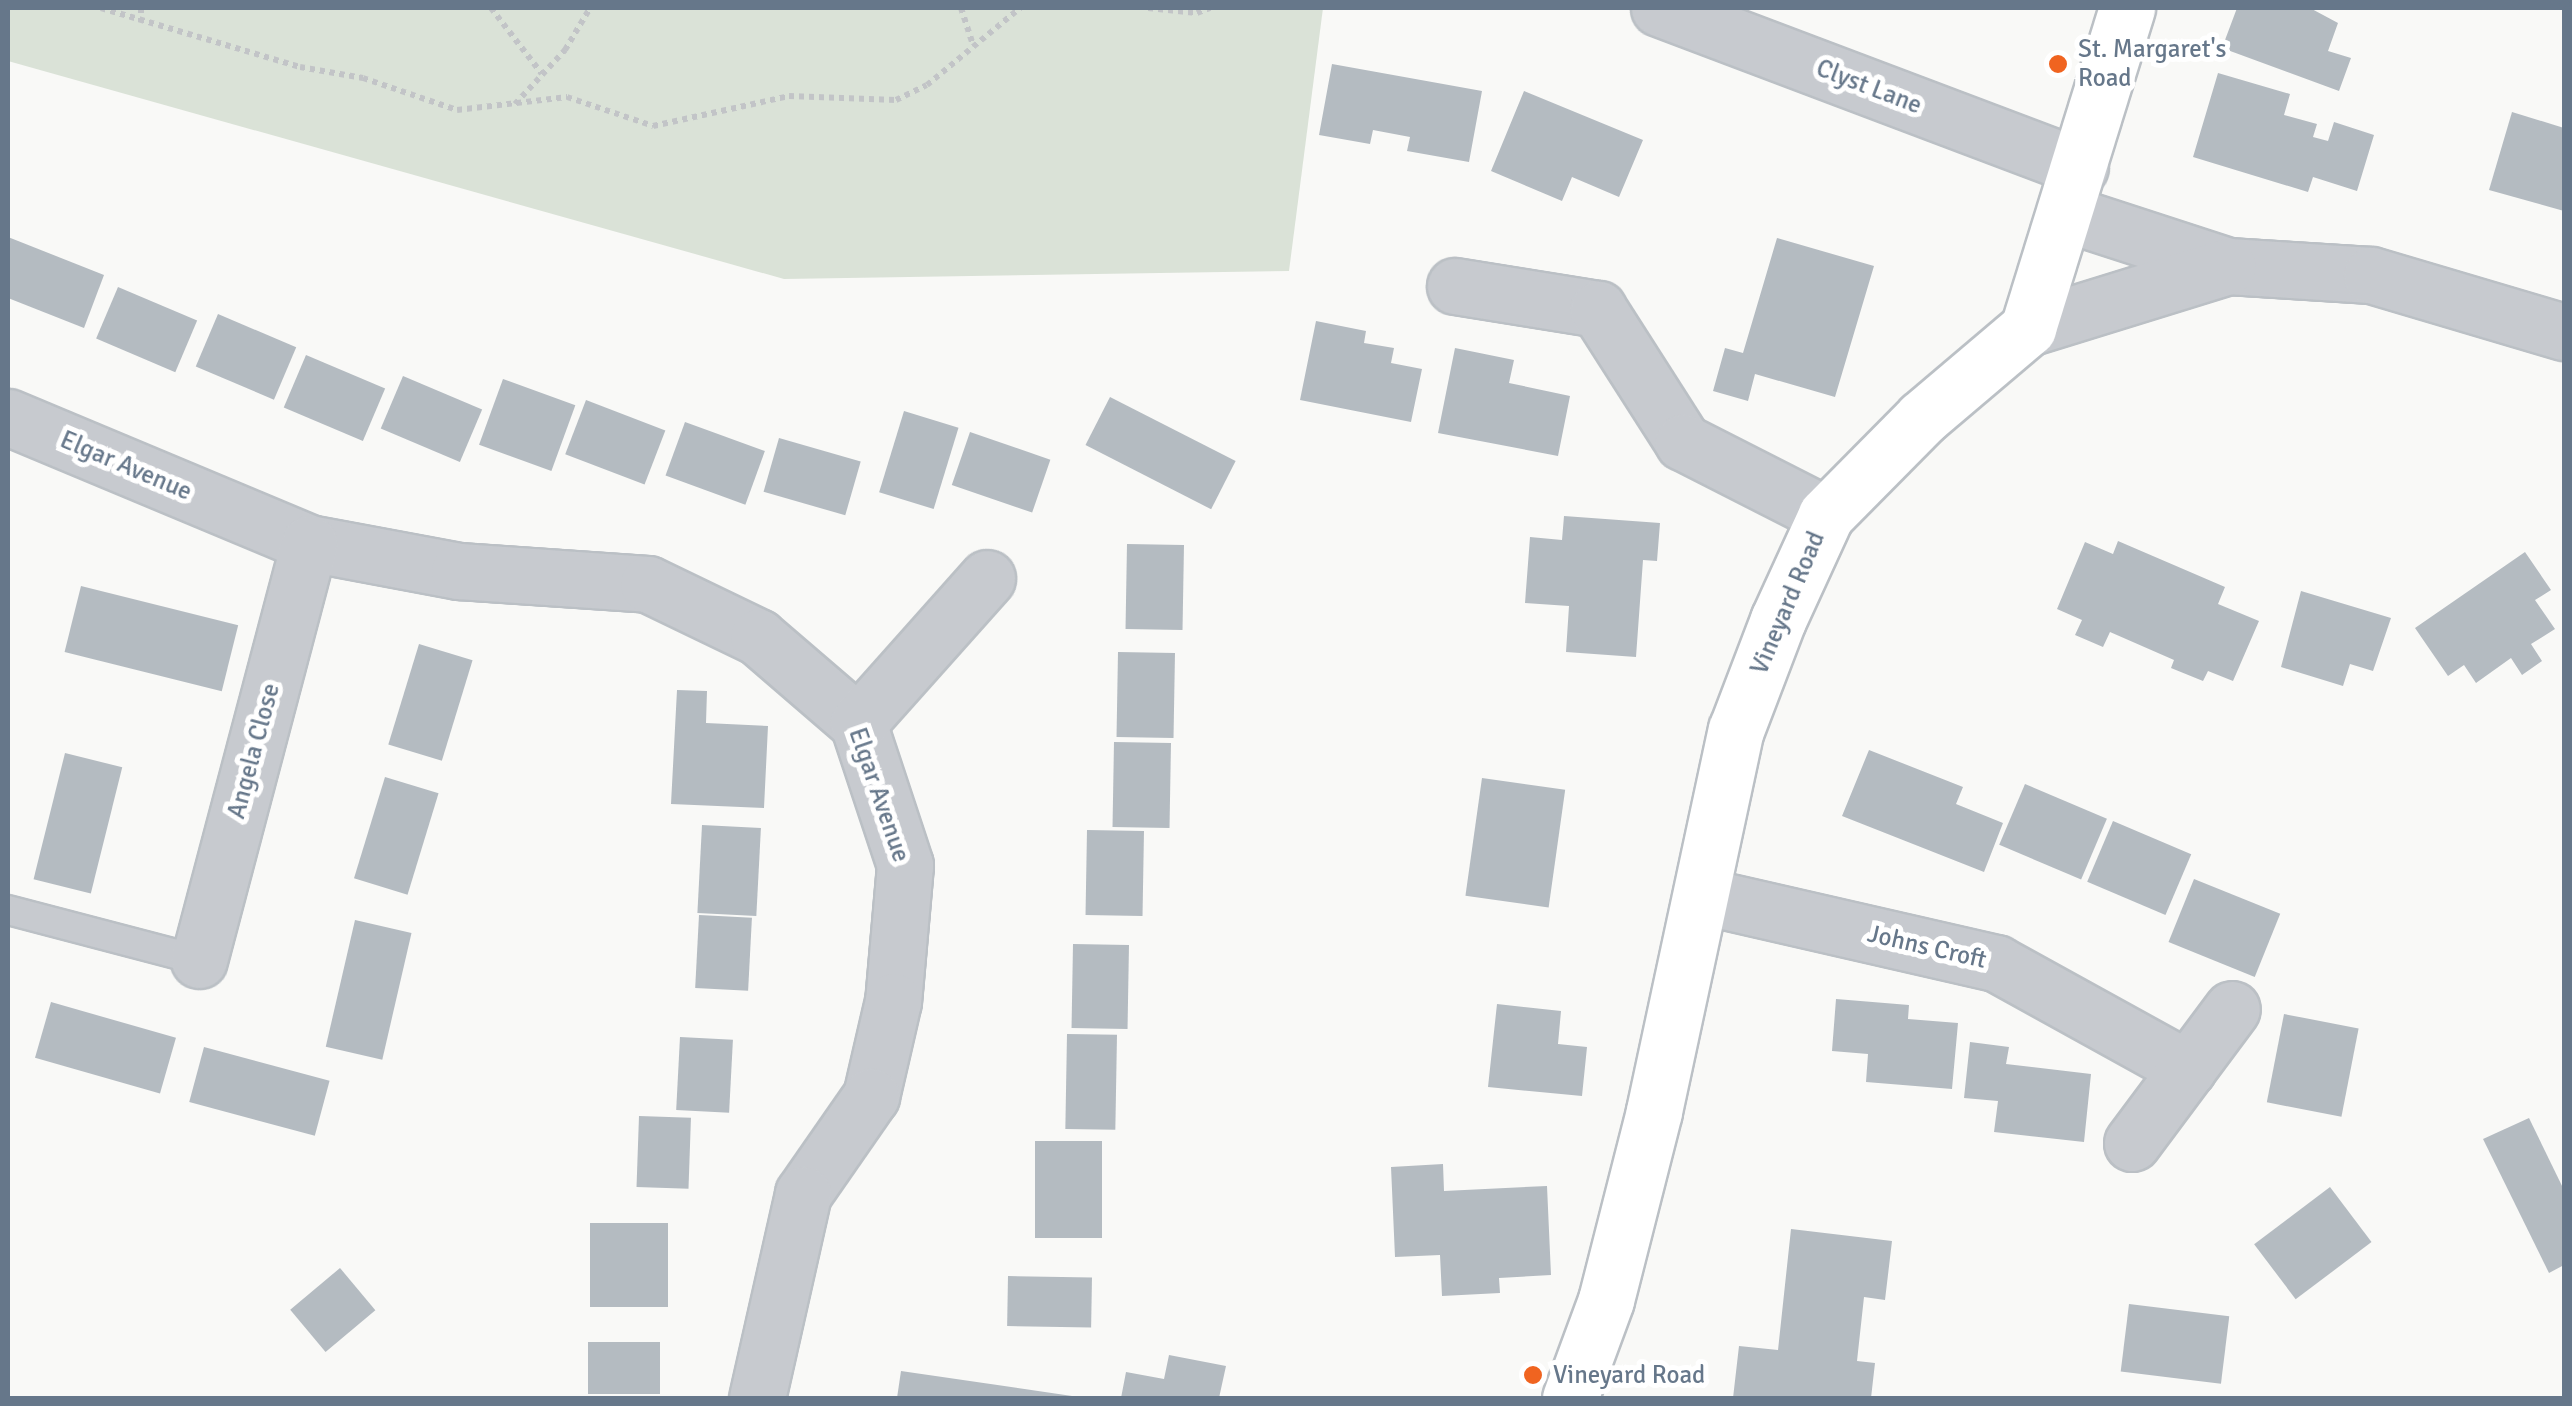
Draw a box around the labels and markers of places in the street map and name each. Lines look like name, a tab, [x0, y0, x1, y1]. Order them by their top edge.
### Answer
place label: St. Margaret's Road	[2078, 35, 2226, 94]
marker: St. Margaret's Road	[2047, 53, 2069, 75]
place label: Vineyard Road	[1553, 1360, 1705, 1390]
marker: Vineyard Road	[1522, 1364, 1544, 1386]

